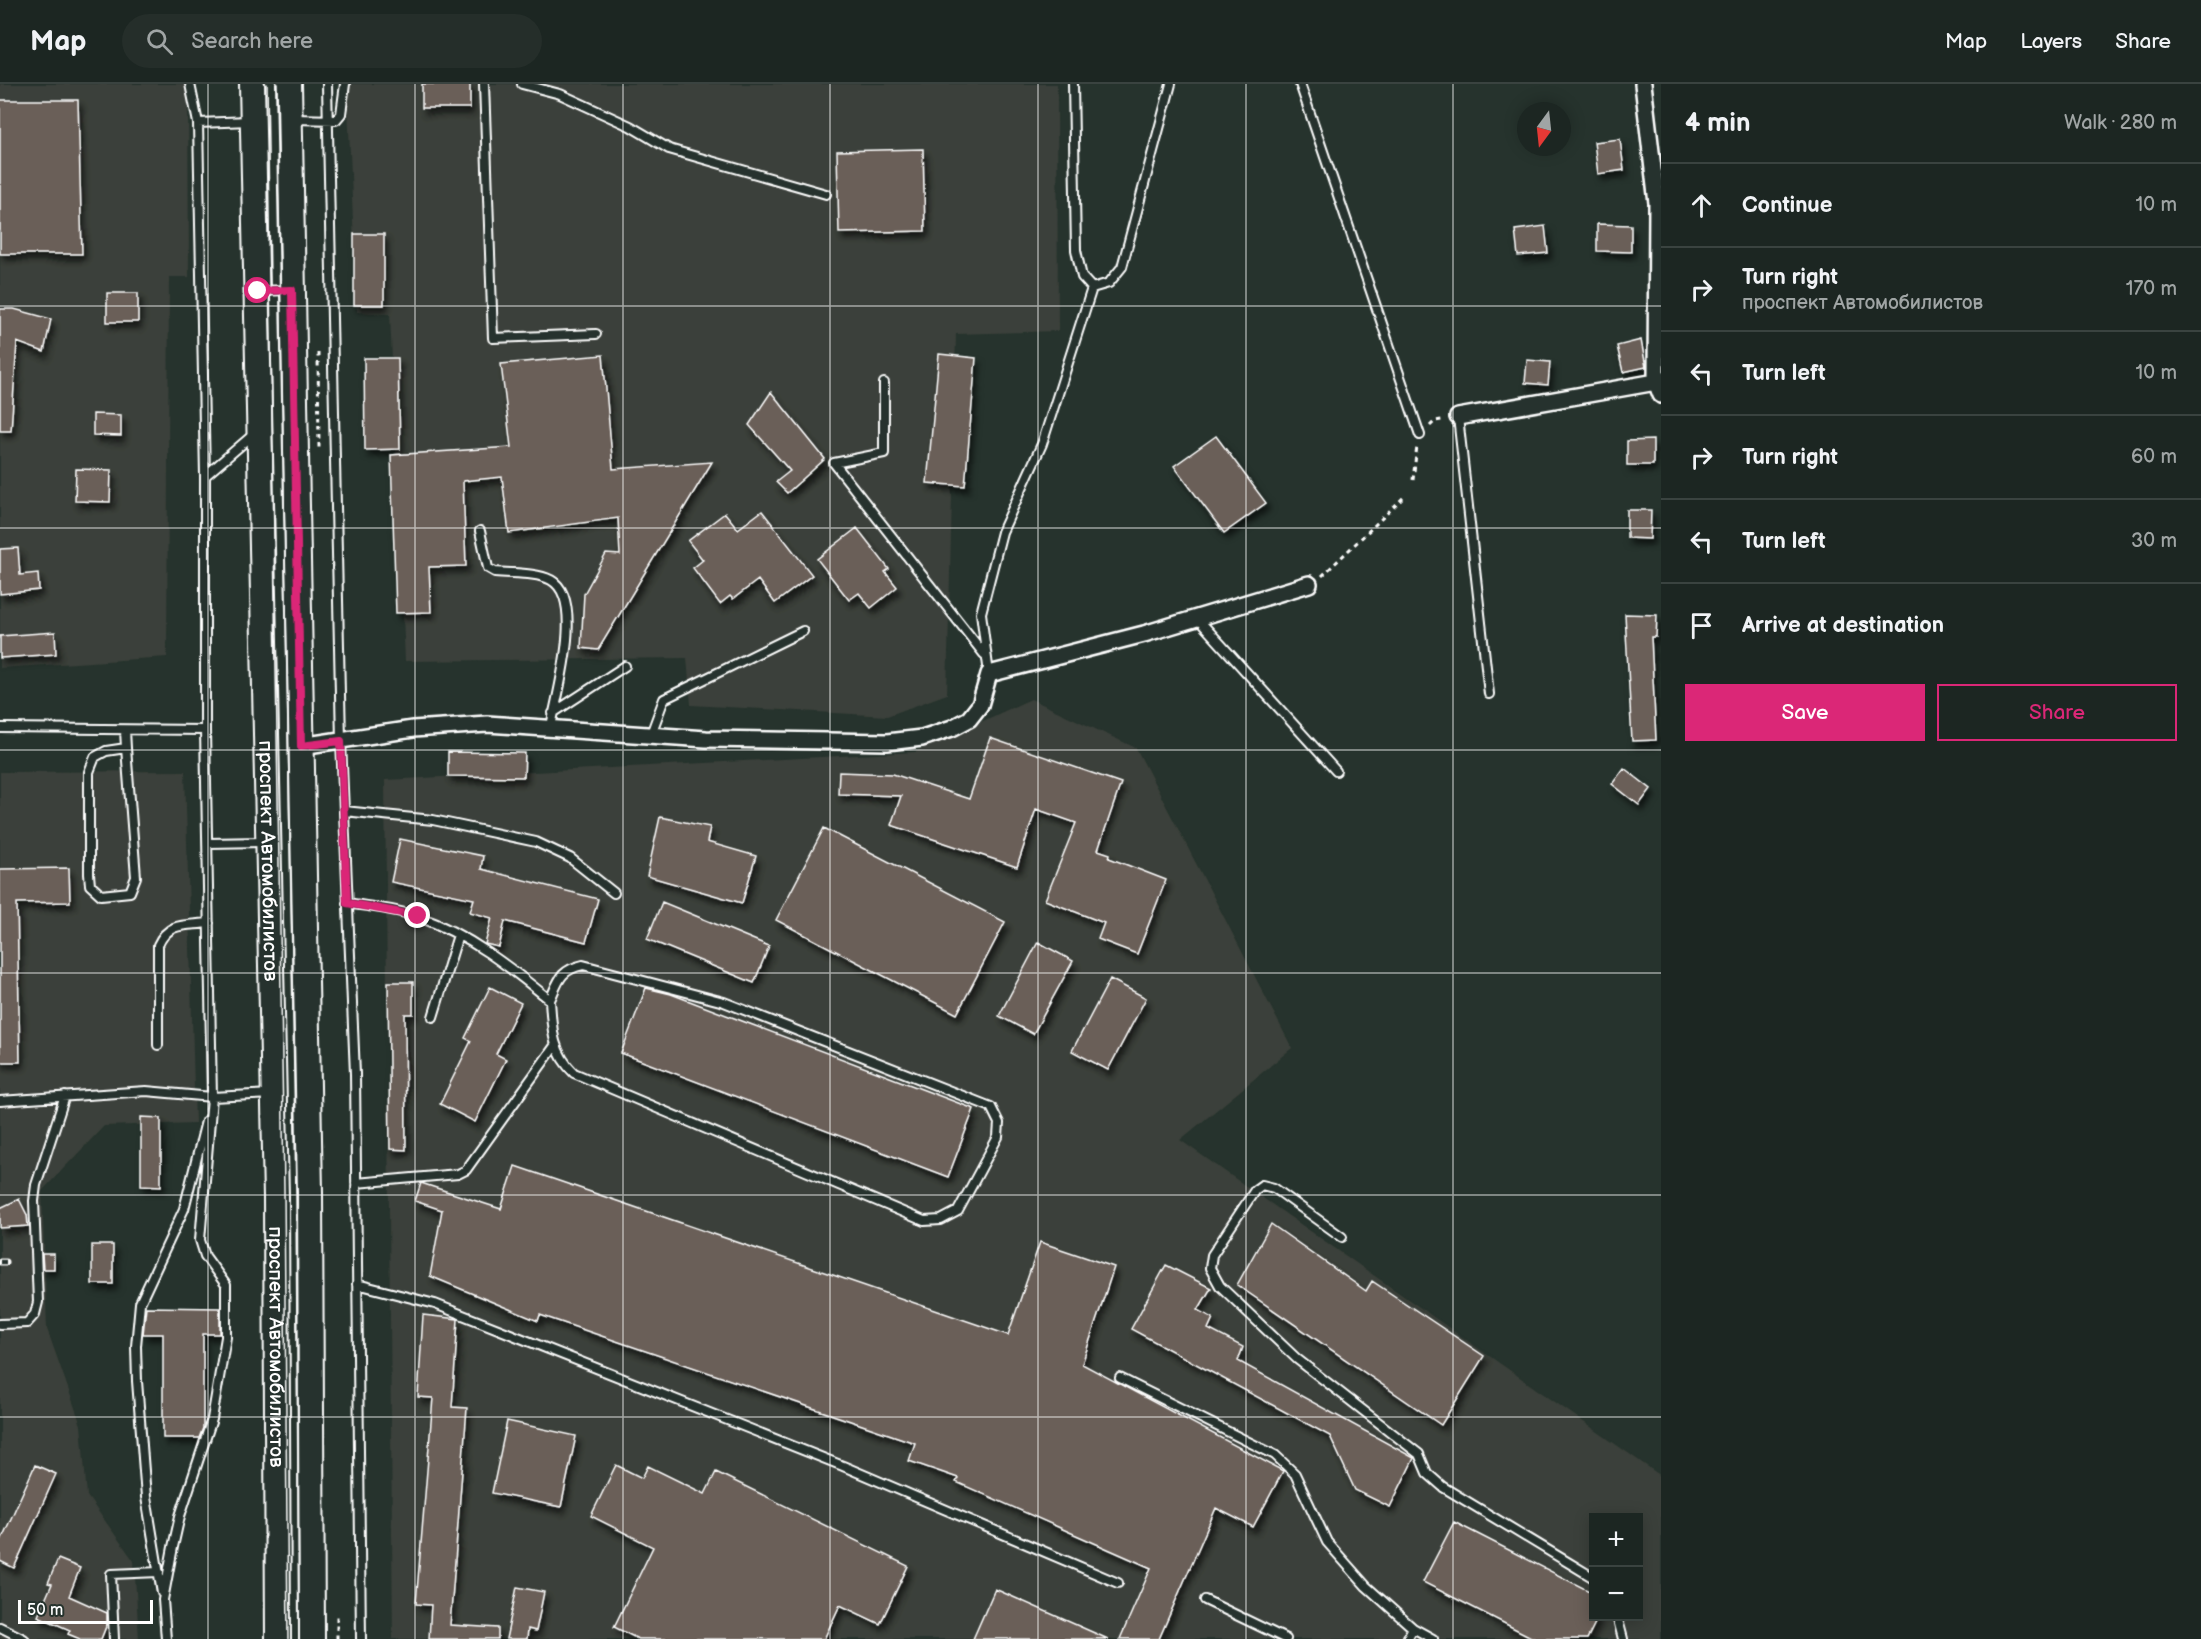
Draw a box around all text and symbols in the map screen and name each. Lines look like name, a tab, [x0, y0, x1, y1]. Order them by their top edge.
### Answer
search box	[122, 14, 542, 68]
text: Map	[30, 25, 86, 58]
icon: search	[143, 25, 176, 58]
text: Search here	[191, 28, 313, 55]
text: Map	[1945, 29, 1987, 54]
text: Layers	[2020, 29, 2082, 54]
text: Share	[2115, 29, 2171, 54]
north arrow	[1517, 102, 1571, 156]
text: 4 min	[1685, 108, 1750, 139]
text: Walk · 280 m	[2064, 111, 2177, 135]
icon: ahead	[1685, 189, 1718, 222]
text: Continue	[1742, 192, 1832, 219]
text: 10 m	[2136, 193, 2177, 217]
text: Turn right	[1742, 264, 1838, 291]
icon: right	[1685, 273, 1718, 306]
route start	[244, 277, 270, 303]
text: 170 m	[2126, 277, 2177, 301]
text: проспект Автомобилистов	[1742, 291, 1983, 315]
icon: left	[1685, 357, 1718, 390]
text: Turn left	[1742, 360, 1826, 387]
text: 10 m	[2136, 361, 2177, 385]
icon: right	[1685, 441, 1718, 474]
text: Turn right	[1742, 444, 1838, 471]
text: 60 m	[2131, 445, 2177, 469]
icon: left	[1685, 525, 1718, 558]
text: Turn left	[1742, 528, 1826, 555]
text: 30 m	[2131, 529, 2177, 553]
icon: arrive	[1685, 609, 1718, 642]
text: Arrive at destination	[1742, 612, 1944, 639]
button: Save	[1685, 684, 1925, 741]
button: Share	[1937, 684, 2177, 741]
street label: проспект Автомобилистов	[253, 740, 282, 982]
route end	[404, 902, 430, 928]
street label: проспект Автомобилистов	[263, 1226, 288, 1468]
map controls	[1589, 1513, 1643, 1621]
button: +	[1589, 1513, 1643, 1567]
button: −	[1589, 1567, 1643, 1621]
scale bar	[18, 1597, 153, 1624]
text: 50 m	[27, 1601, 63, 1620]

